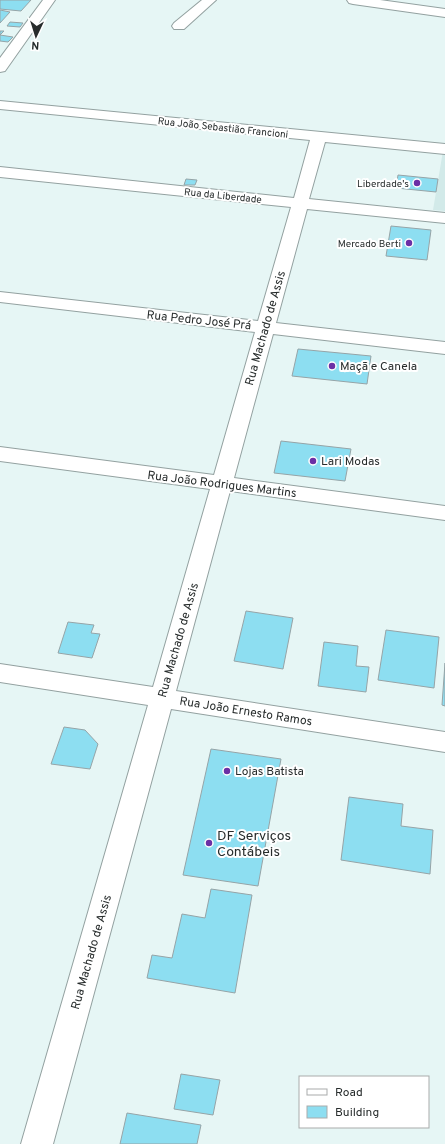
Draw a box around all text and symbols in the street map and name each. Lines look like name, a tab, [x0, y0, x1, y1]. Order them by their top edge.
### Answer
north arrow	[16, 16, 56, 56]
text: N	[31, 38, 40, 52]
street label: Rua João Sebastião Francioni	[157, 115, 289, 142]
place label: Liberdade's	[357, 178, 409, 191]
marker: Liberdade's	[412, 178, 422, 188]
street label: Rua da Liberdade	[183, 186, 262, 207]
place label: Mercado Berti	[338, 238, 401, 251]
marker: Mercado Berti	[404, 238, 414, 248]
street label: Rua Machado de Assis	[242, 269, 290, 388]
street label: Rua Pedro José Prá	[146, 308, 252, 334]
place label: Maçã e Canela	[340, 359, 417, 375]
marker: Maçã e Canela	[327, 361, 337, 371]
place label: Lari Modas	[321, 454, 380, 470]
marker: Lari Modas	[308, 456, 318, 466]
street label: Rua João Rodrigues Martins	[146, 468, 297, 502]
street label: Rua Machado de Assis	[155, 581, 203, 700]
street label: Rua João Ernesto Ramos	[178, 694, 313, 730]
place label: Lojas Batista	[235, 764, 304, 780]
marker: Lojas Batista	[222, 766, 232, 776]
place label: DF Serviços Contábeis	[217, 828, 291, 861]
marker: DF Serviços Contábeis	[204, 838, 214, 848]
street label: Rua Machado de Assis	[68, 893, 116, 1012]
legend	[299, 1076, 429, 1128]
text: Road	[335, 1085, 363, 1101]
text: Building	[335, 1105, 379, 1121]

